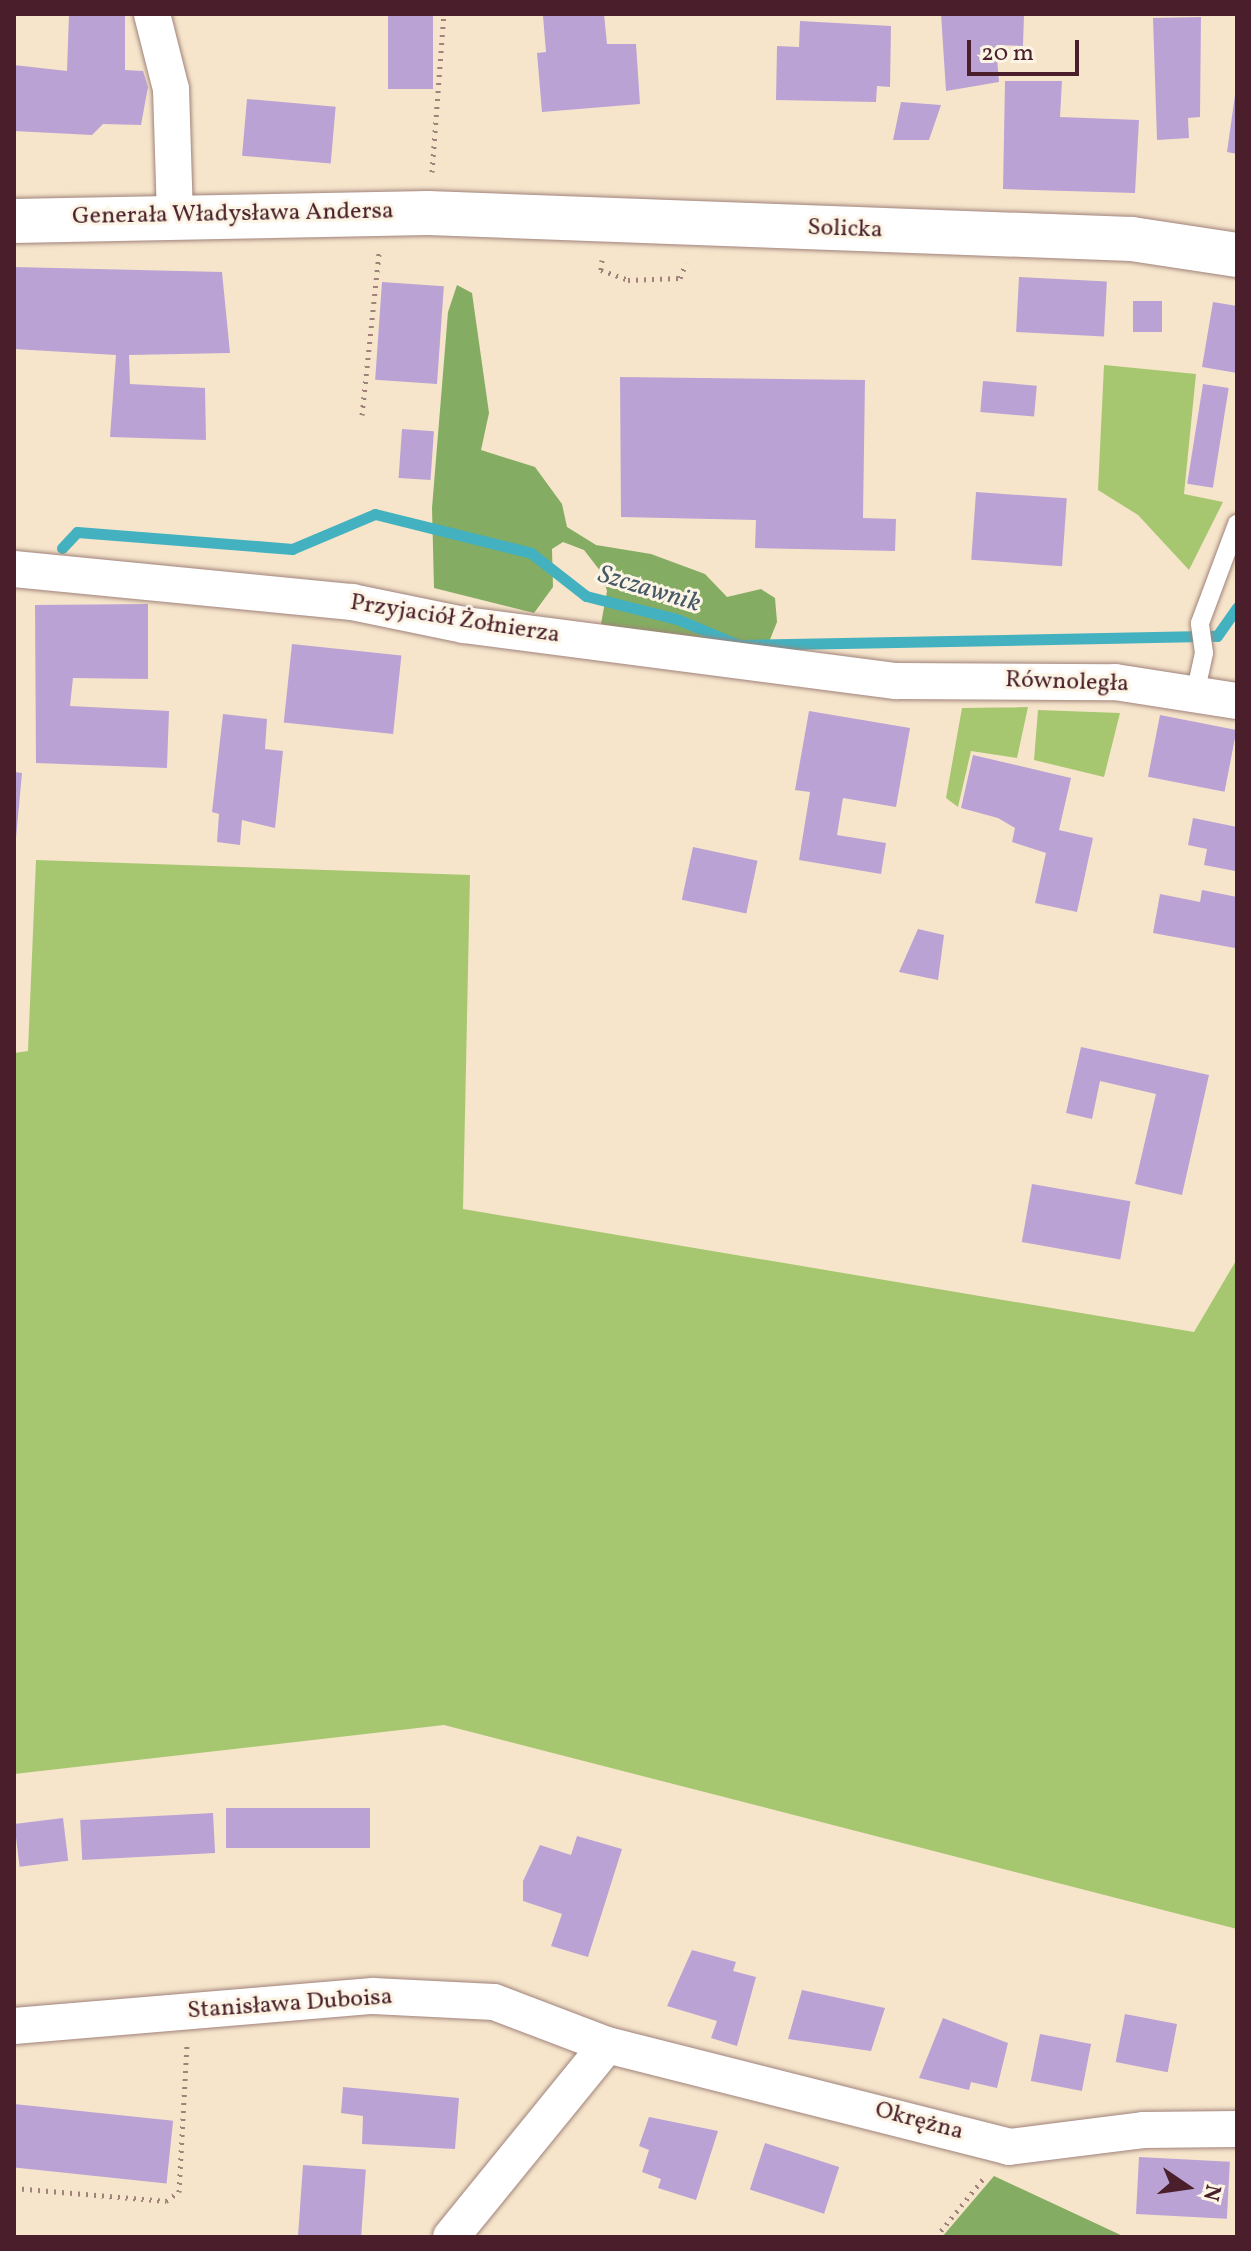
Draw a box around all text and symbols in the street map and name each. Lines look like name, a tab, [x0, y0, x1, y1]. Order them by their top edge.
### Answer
scale bar	[971, 24, 1083, 74]
text: 20 m	[981, 37, 1034, 71]
street label: Generała Władysława Andersa	[72, 198, 394, 232]
street label: Solicka	[807, 214, 883, 246]
water label: Szczawnik	[594, 560, 704, 620]
street label: Przyjaciół Żołnierza	[348, 589, 562, 651]
street label: Równoległa	[1005, 666, 1129, 700]
street label: Stanisława Duboisa	[186, 1983, 394, 2027]
street label: Okrężna	[872, 2096, 966, 2148]
north arrow	[1147, 2147, 1227, 2227]
text: N	[1194, 2181, 1228, 2204]

